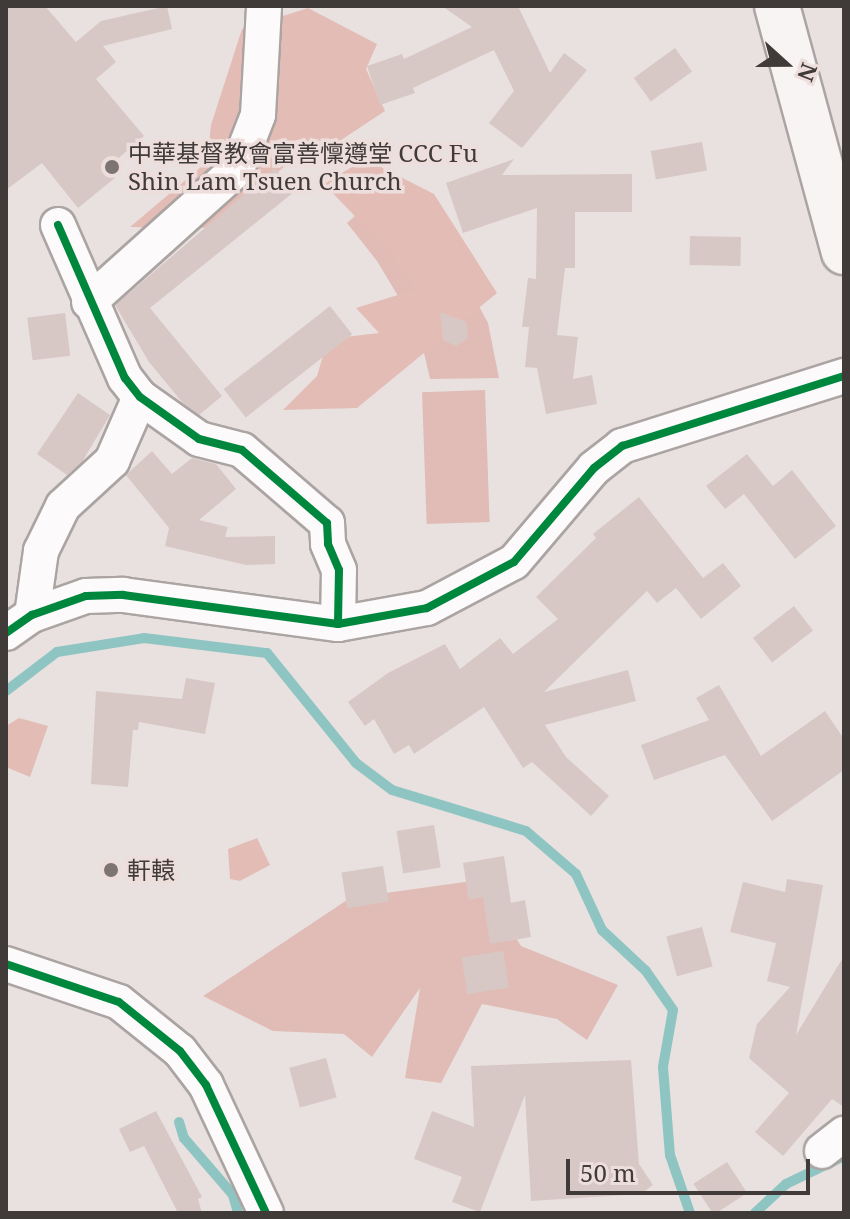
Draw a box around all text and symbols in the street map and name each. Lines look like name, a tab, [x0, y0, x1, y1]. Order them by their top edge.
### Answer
north arrow	[746, 24, 826, 104]
text: N	[791, 59, 826, 86]
place label: 中華基督教會富善懍遵堂 CCC Fu Shin Lam Tsuen Church	[128, 139, 478, 195]
marker: 中華基督教會富善懍遵堂 CCC Fu Shin Lam Tsuen Church	[103, 158, 121, 176]
place label: 軒轅	[127, 856, 175, 884]
marker: 軒轅	[102, 861, 120, 879]
scale bar	[570, 1143, 814, 1193]
text: 50 m	[580, 1156, 636, 1189]

